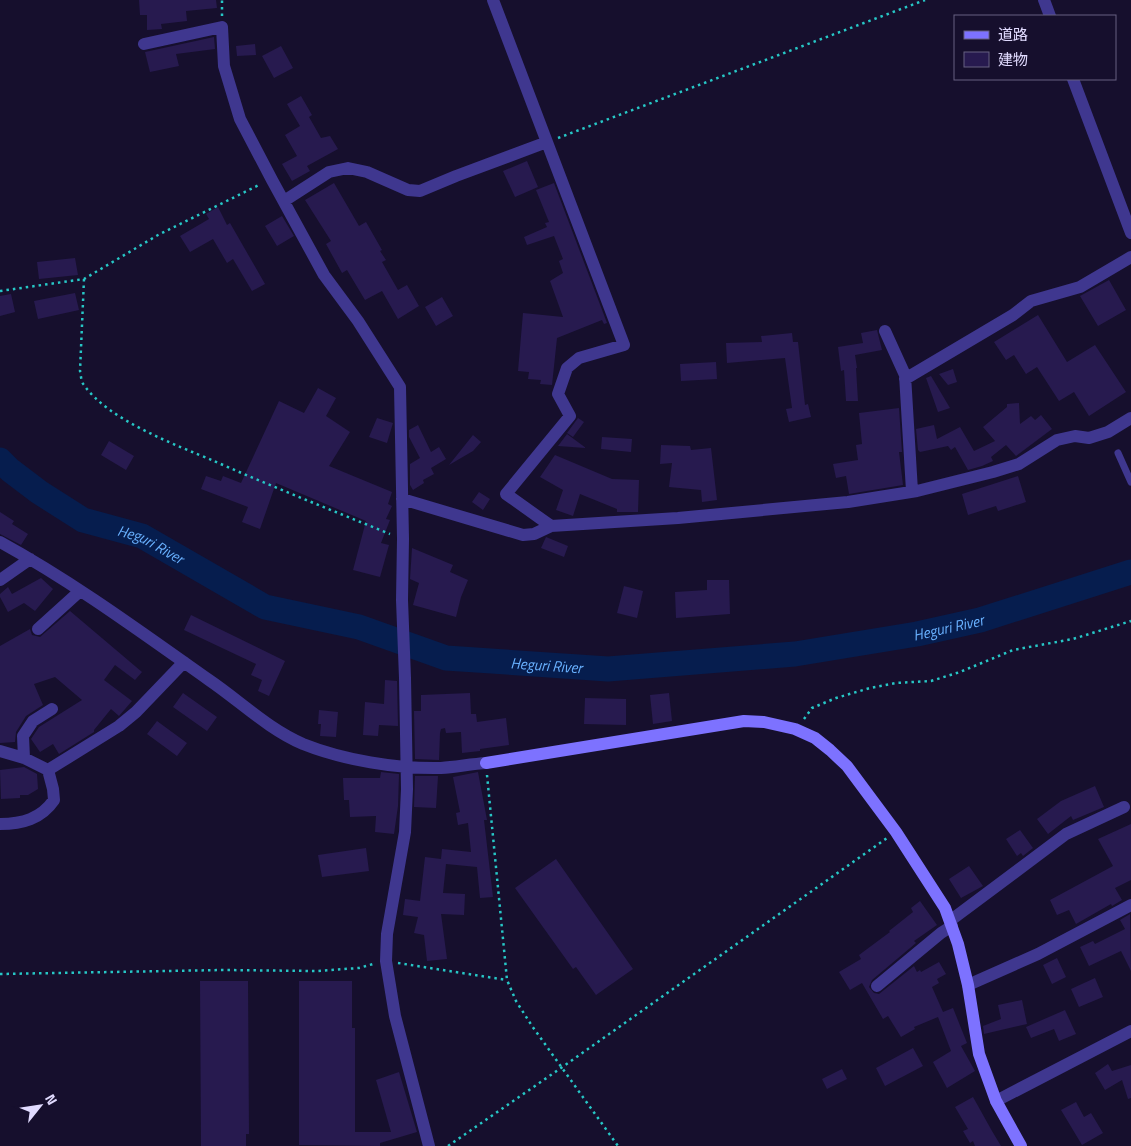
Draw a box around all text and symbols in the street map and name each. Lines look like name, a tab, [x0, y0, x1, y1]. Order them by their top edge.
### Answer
legend	[954, 15, 1116, 80]
text: 道路	[998, 23, 1028, 46]
text: 建物	[998, 48, 1028, 71]
water label: Heguri River	[115, 518, 190, 571]
water label: Heguri River	[911, 607, 989, 646]
water label: Heguri River	[510, 651, 585, 679]
north arrow	[15, 1081, 65, 1131]
text: N	[40, 1090, 63, 1109]

